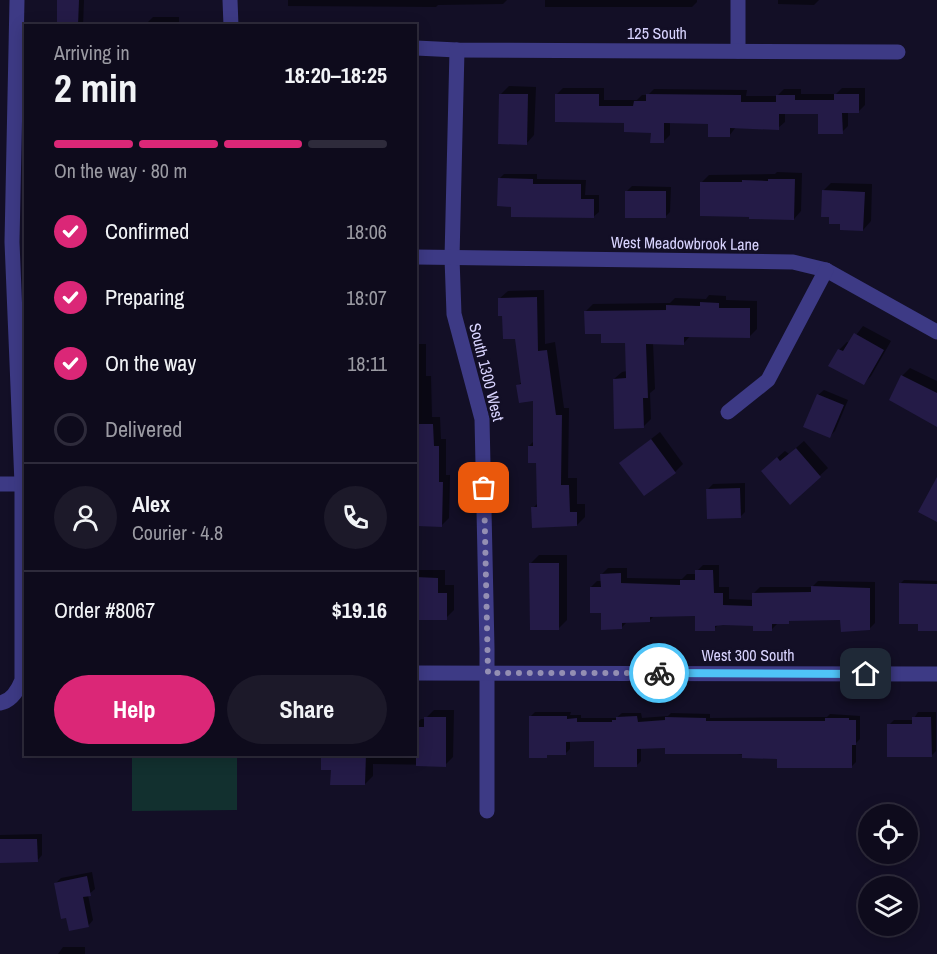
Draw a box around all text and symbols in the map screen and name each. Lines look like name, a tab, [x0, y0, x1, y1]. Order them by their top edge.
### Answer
street label: 125 South	[627, 22, 687, 44]
text: Arriving in	[54, 39, 130, 66]
text: 18:20–18:25	[285, 60, 387, 90]
text: 2 min	[54, 62, 138, 114]
text: On the way · 80 m	[54, 157, 187, 184]
icon: check	[54, 215, 87, 248]
text: Confirmed	[105, 216, 189, 246]
text: 18:06	[346, 218, 387, 245]
street label: West Meadowbrook Lane	[611, 231, 759, 255]
icon: check	[54, 281, 87, 314]
text: Preparing	[105, 282, 184, 312]
text: 18:07	[346, 284, 387, 311]
street label: South 1300 West	[464, 321, 510, 424]
icon: check	[54, 347, 87, 380]
text: On the way	[105, 348, 196, 378]
text: 18:11	[347, 350, 387, 377]
text: Delivered	[105, 414, 182, 444]
pin	[458, 462, 509, 513]
icon: bag	[467, 471, 500, 504]
button: person	[54, 486, 117, 549]
button: phone	[324, 486, 387, 549]
text: Alex	[132, 489, 170, 519]
text: Courier · 4.8	[132, 519, 223, 546]
text: Order #8067	[54, 595, 155, 625]
text: $19.16	[332, 595, 387, 625]
courier	[629, 643, 689, 703]
street label: West 300 South	[701, 644, 795, 666]
pin	[840, 648, 891, 699]
icon: bike	[643, 657, 676, 690]
icon: home	[849, 657, 882, 690]
button: Help	[54, 675, 215, 744]
button: Share	[227, 675, 387, 744]
map controls	[858, 804, 918, 936]
button: locate	[858, 804, 918, 864]
button: layers	[858, 876, 918, 936]

